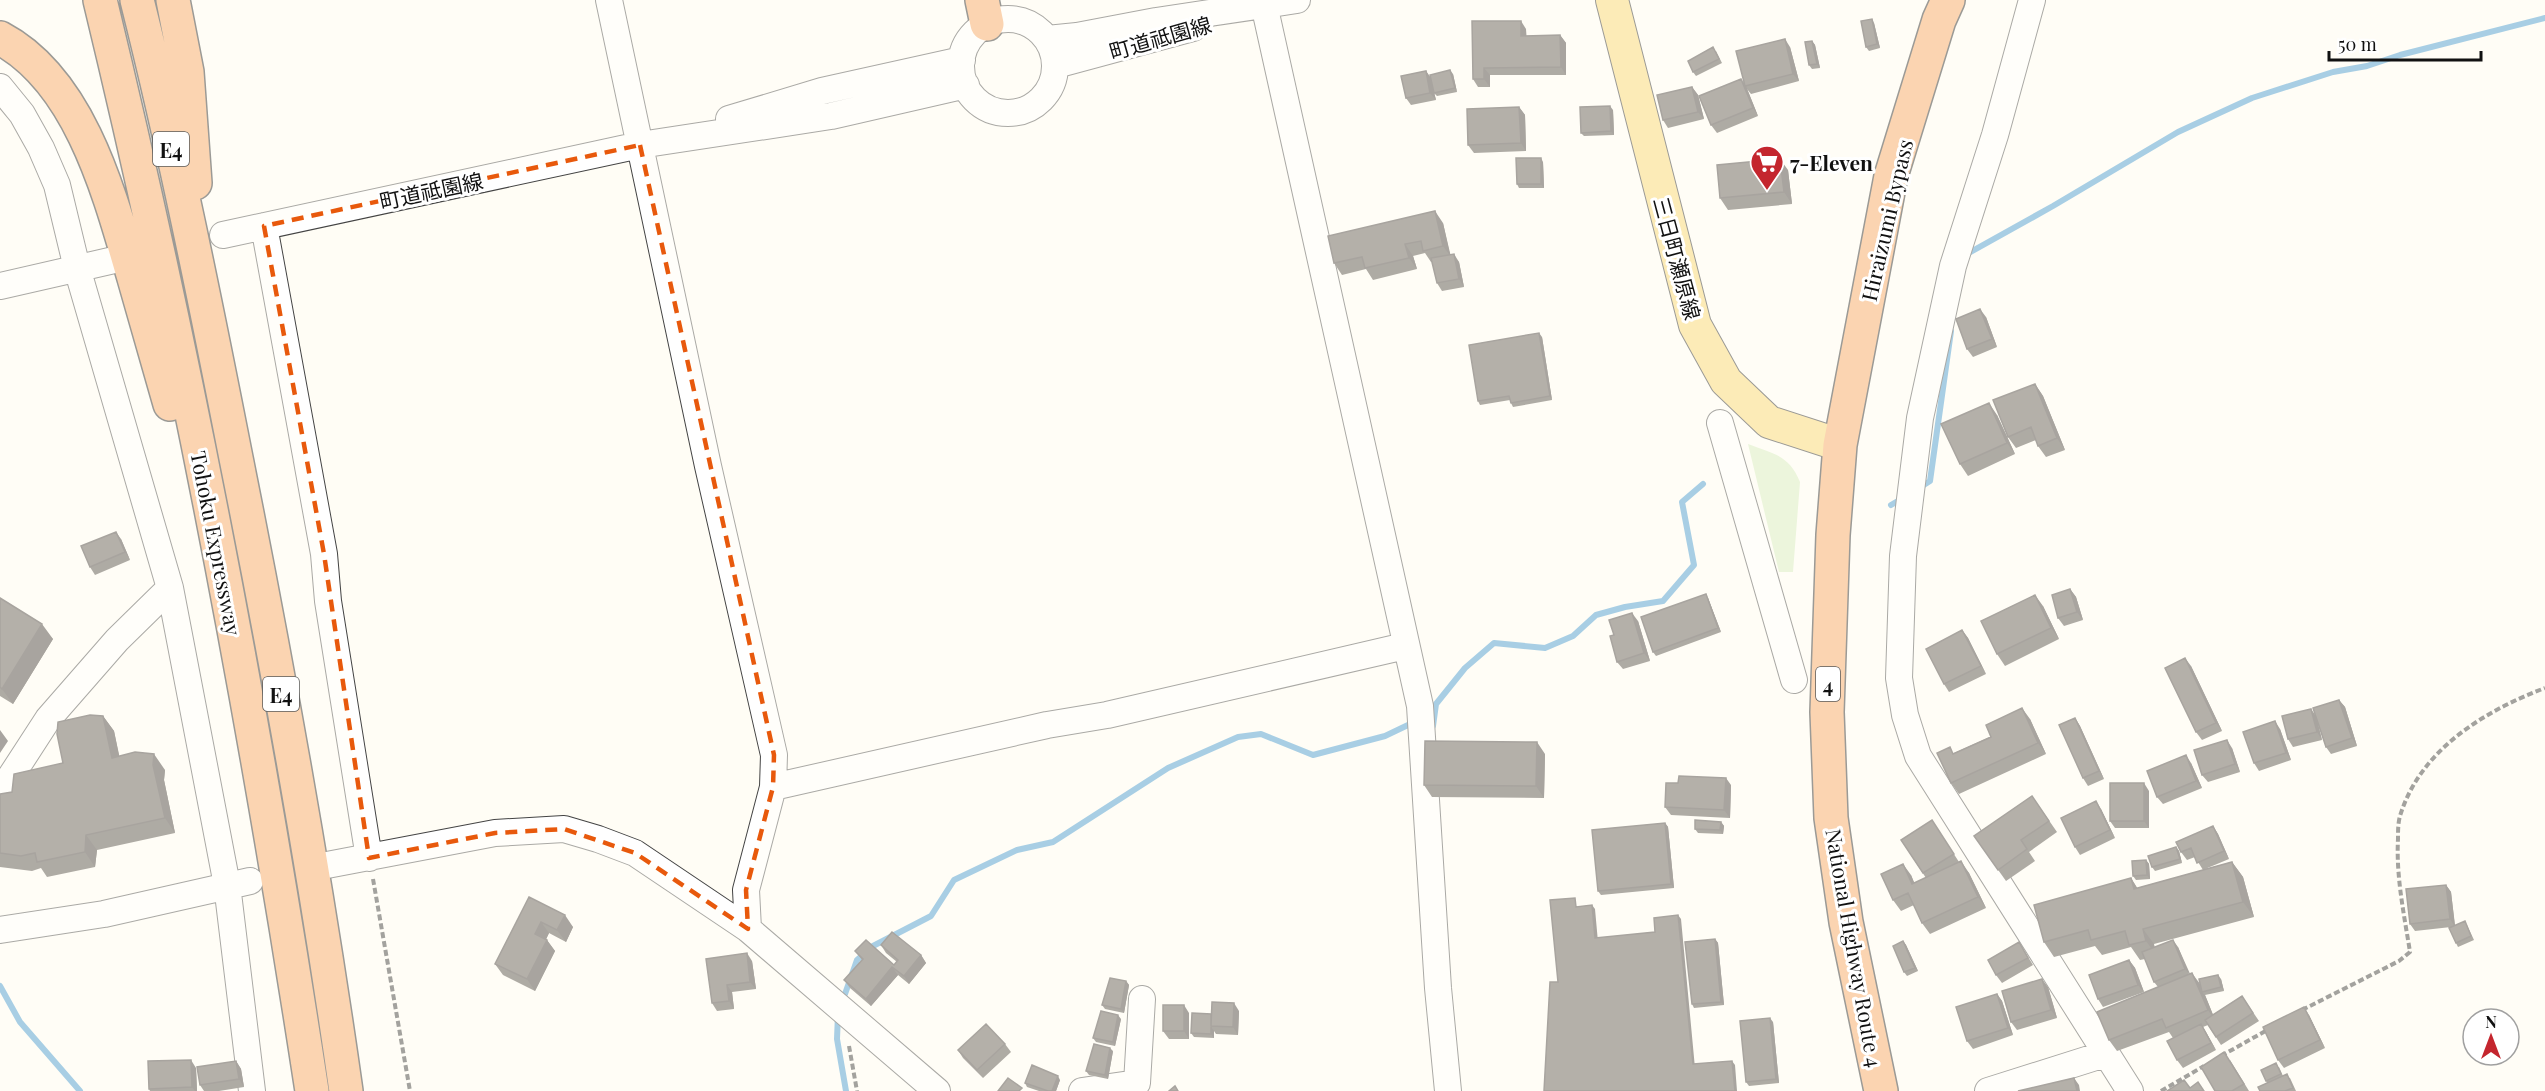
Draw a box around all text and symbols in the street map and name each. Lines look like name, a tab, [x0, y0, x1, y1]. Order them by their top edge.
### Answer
street label: 町道祗園線	[1106, 9, 1214, 65]
scale bar	[2329, 24, 2480, 62]
text: 50 m	[2338, 32, 2377, 56]
road number: E4	[153, 132, 189, 166]
street label: Hiraizumi Bypass	[1854, 136, 1918, 304]
supermarket icon: 7-Eleven	[1749, 144, 1785, 191]
place label: 7-Eleven	[1790, 148, 1873, 176]
street label: 町道祗園線	[377, 165, 485, 215]
street label: 三日町瀬原線	[1648, 194, 1708, 322]
street label: Tohoku Expressway	[185, 448, 249, 638]
road number: 4	[1816, 667, 1840, 701]
road number: E4	[263, 677, 299, 711]
street label: National Highway Route 4	[1820, 827, 1890, 1069]
north arrow	[2461, 1007, 2521, 1067]
text: N	[2485, 1011, 2497, 1032]

